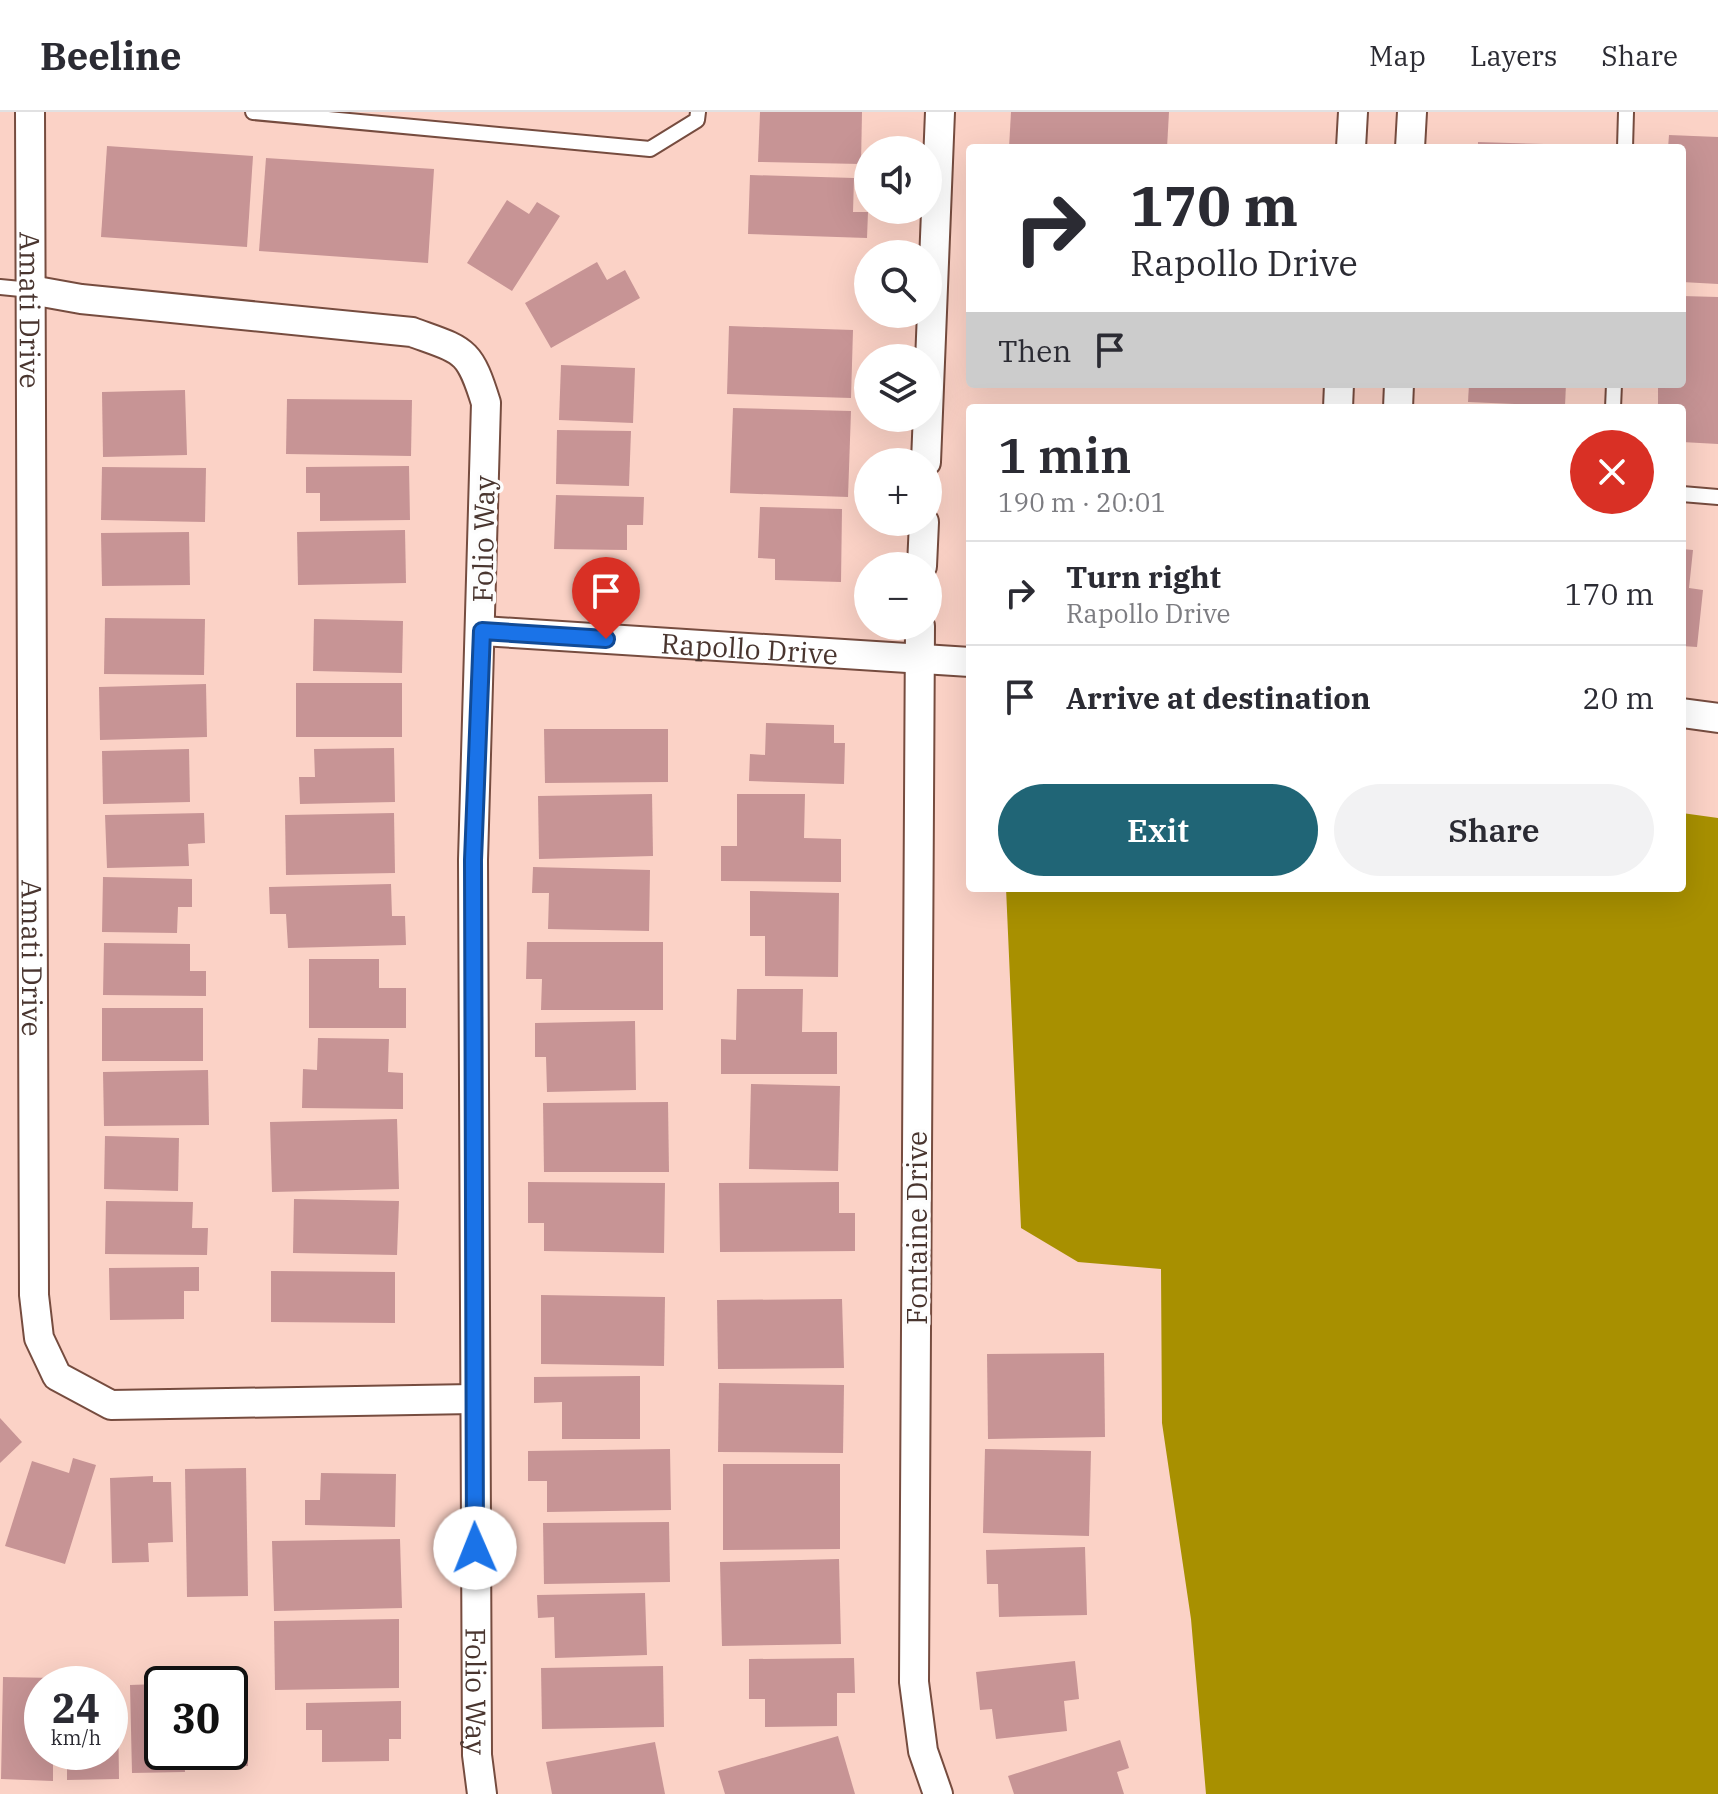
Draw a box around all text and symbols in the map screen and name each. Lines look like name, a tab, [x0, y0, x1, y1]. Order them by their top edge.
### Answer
text: Beeline	[40, 31, 182, 80]
text: Map	[1369, 37, 1426, 74]
text: Layers	[1470, 37, 1557, 74]
text: Share	[1601, 37, 1678, 74]
map controls	[854, 136, 942, 640]
button: sound	[854, 136, 942, 224]
text: 170 m	[1130, 169, 1298, 241]
icon: right	[998, 176, 1102, 280]
street label: Amati Drive	[12, 232, 49, 388]
text: Rapollo Drive	[1130, 239, 1358, 286]
button: search	[854, 240, 942, 328]
icon: arrive	[1088, 328, 1132, 372]
text: Then	[998, 331, 1072, 370]
button: layers	[854, 344, 942, 432]
text: 1 min	[998, 424, 1131, 486]
button: close	[1570, 430, 1654, 514]
button: +	[854, 448, 942, 536]
street label: Folio Way	[463, 475, 503, 603]
text: 190 m · 20:01	[998, 485, 1166, 519]
button: −	[854, 552, 942, 640]
pin	[572, 557, 640, 639]
text: Turn right	[1066, 557, 1221, 596]
icon: arrive	[584, 569, 628, 613]
icon: right	[998, 571, 1042, 615]
text: 170 m	[1564, 574, 1654, 613]
text: Rapollo Drive	[1066, 596, 1230, 630]
street label: Rapollo Drive	[660, 624, 839, 672]
icon: arrive	[998, 675, 1042, 719]
text: Arrive at destination	[1066, 678, 1371, 717]
text: 20 m	[1582, 678, 1654, 717]
button: Exit	[998, 784, 1318, 876]
button: Share	[1334, 784, 1654, 876]
street label: Amati Drive	[14, 880, 52, 1036]
street label: Fontaine Drive	[898, 1131, 935, 1325]
position arrow	[433, 1506, 517, 1590]
street label: Folio Way	[458, 1628, 495, 1755]
speed limit sign: 30	[144, 1666, 248, 1770]
text: 24	[52, 1682, 100, 1734]
text: km/h	[51, 1724, 101, 1751]

